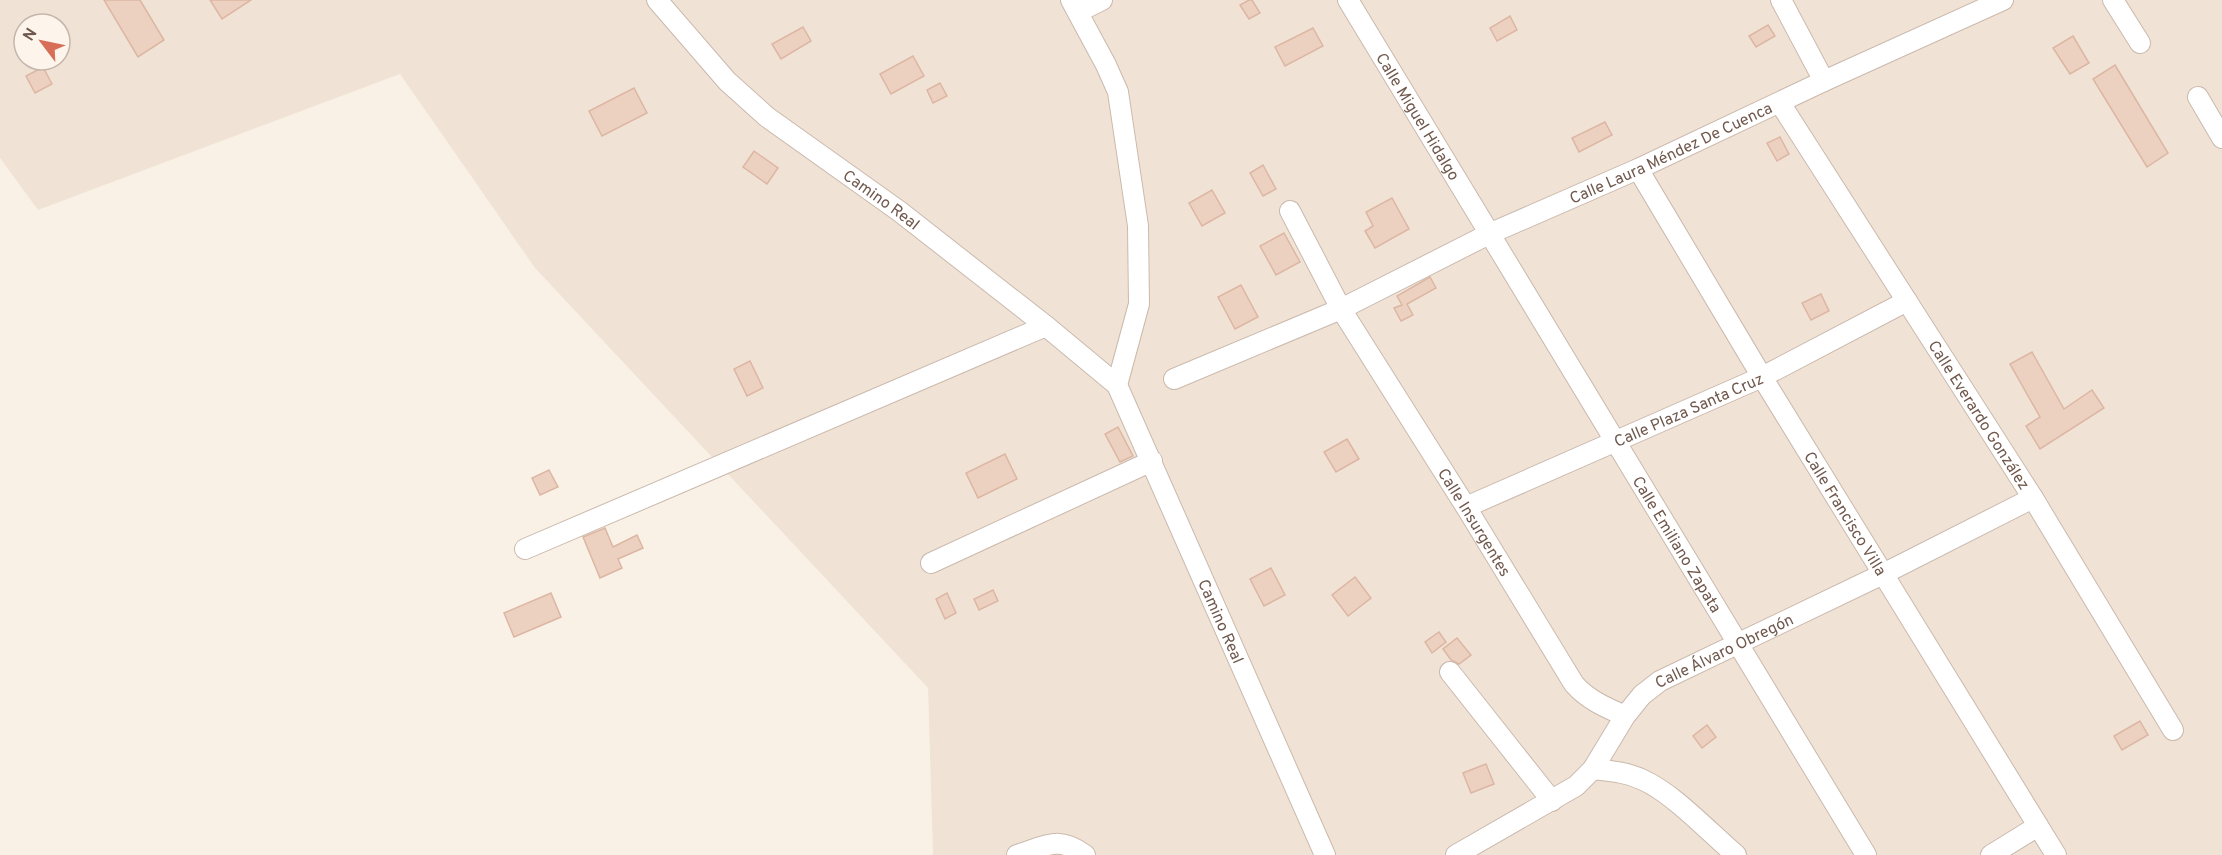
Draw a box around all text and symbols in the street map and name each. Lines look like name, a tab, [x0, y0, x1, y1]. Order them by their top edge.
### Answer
north arrow	[12, 12, 72, 72]
text: N	[19, 25, 43, 45]
street label: Calle Miguel Hidalgo	[1370, 50, 1463, 185]
street label: Calle Laura Méndez De Cuenca	[1567, 99, 1776, 210]
street label: Camino Real	[838, 166, 923, 235]
street label: Calle Everardo González	[1923, 337, 2033, 494]
street label: Calle Plaza Santa Cruz	[1611, 370, 1767, 453]
street label: Calle Francisco Villa	[1798, 448, 1890, 580]
street label: Calle Insurgentes	[1432, 465, 1514, 581]
street label: Calle Emiliano Zapata	[1627, 473, 1725, 617]
street label: Camino Real	[1192, 577, 1247, 667]
street label: Calle Álvaro Obregón	[1652, 610, 1797, 694]

